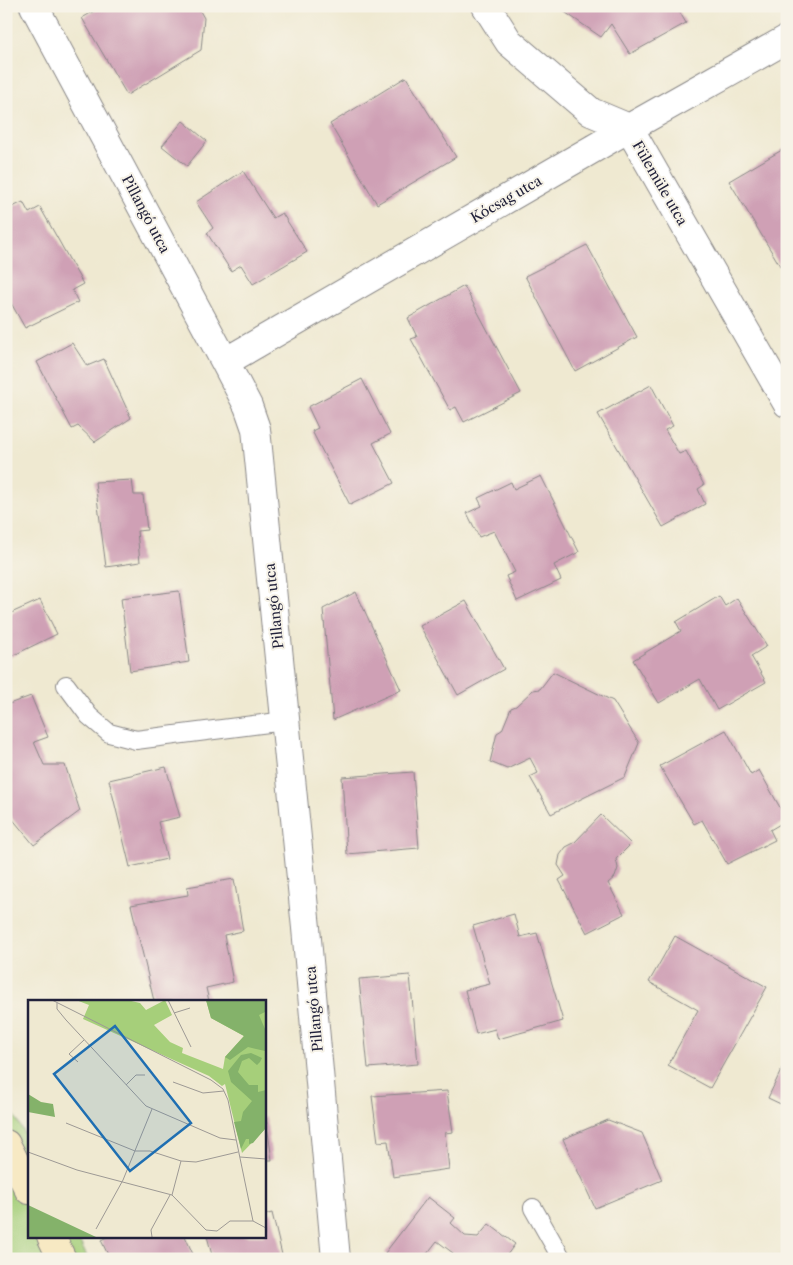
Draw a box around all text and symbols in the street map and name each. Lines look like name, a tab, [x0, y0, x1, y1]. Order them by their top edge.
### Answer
street label: Fülemüle utca	[628, 137, 692, 229]
street label: Kócsag utca	[467, 171, 545, 227]
street label: Pillangó utca	[118, 172, 174, 257]
street label: Pillangó utca	[260, 562, 287, 650]
street label: Pillangó utca	[301, 965, 327, 1053]
inset map	[28, 1000, 265, 1238]

